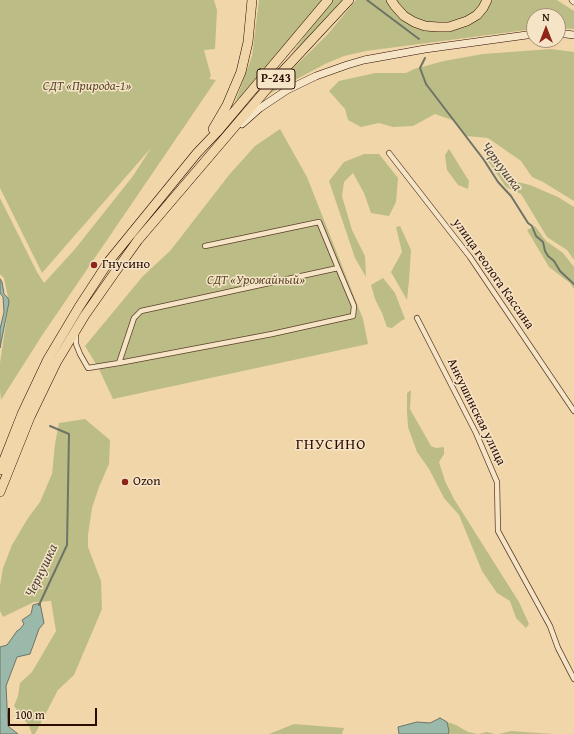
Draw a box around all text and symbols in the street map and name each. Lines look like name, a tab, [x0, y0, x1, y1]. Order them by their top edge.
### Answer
north arrow	[526, 8, 566, 48]
text: N	[542, 9, 550, 25]
road number: Р-243	[257, 69, 295, 89]
park label: СДТ «Природа-1»	[43, 79, 131, 95]
water label: Чернушка	[477, 139, 525, 195]
street label: улица геолога Кассина	[449, 216, 537, 332]
place label: Гнусино	[102, 257, 150, 273]
marker: Гнусино	[89, 260, 99, 270]
park label: СДТ «Урожайный»	[207, 273, 305, 289]
street label: Анкушинская улица	[443, 356, 509, 468]
district label: ГНУСИНО	[296, 436, 366, 454]
place label: Ozon	[133, 474, 161, 490]
marker: Ozon	[120, 477, 130, 487]
water label: Чернушка	[22, 542, 62, 600]
scale bar	[10, 700, 99, 726]
text: 100 m	[15, 706, 45, 723]

